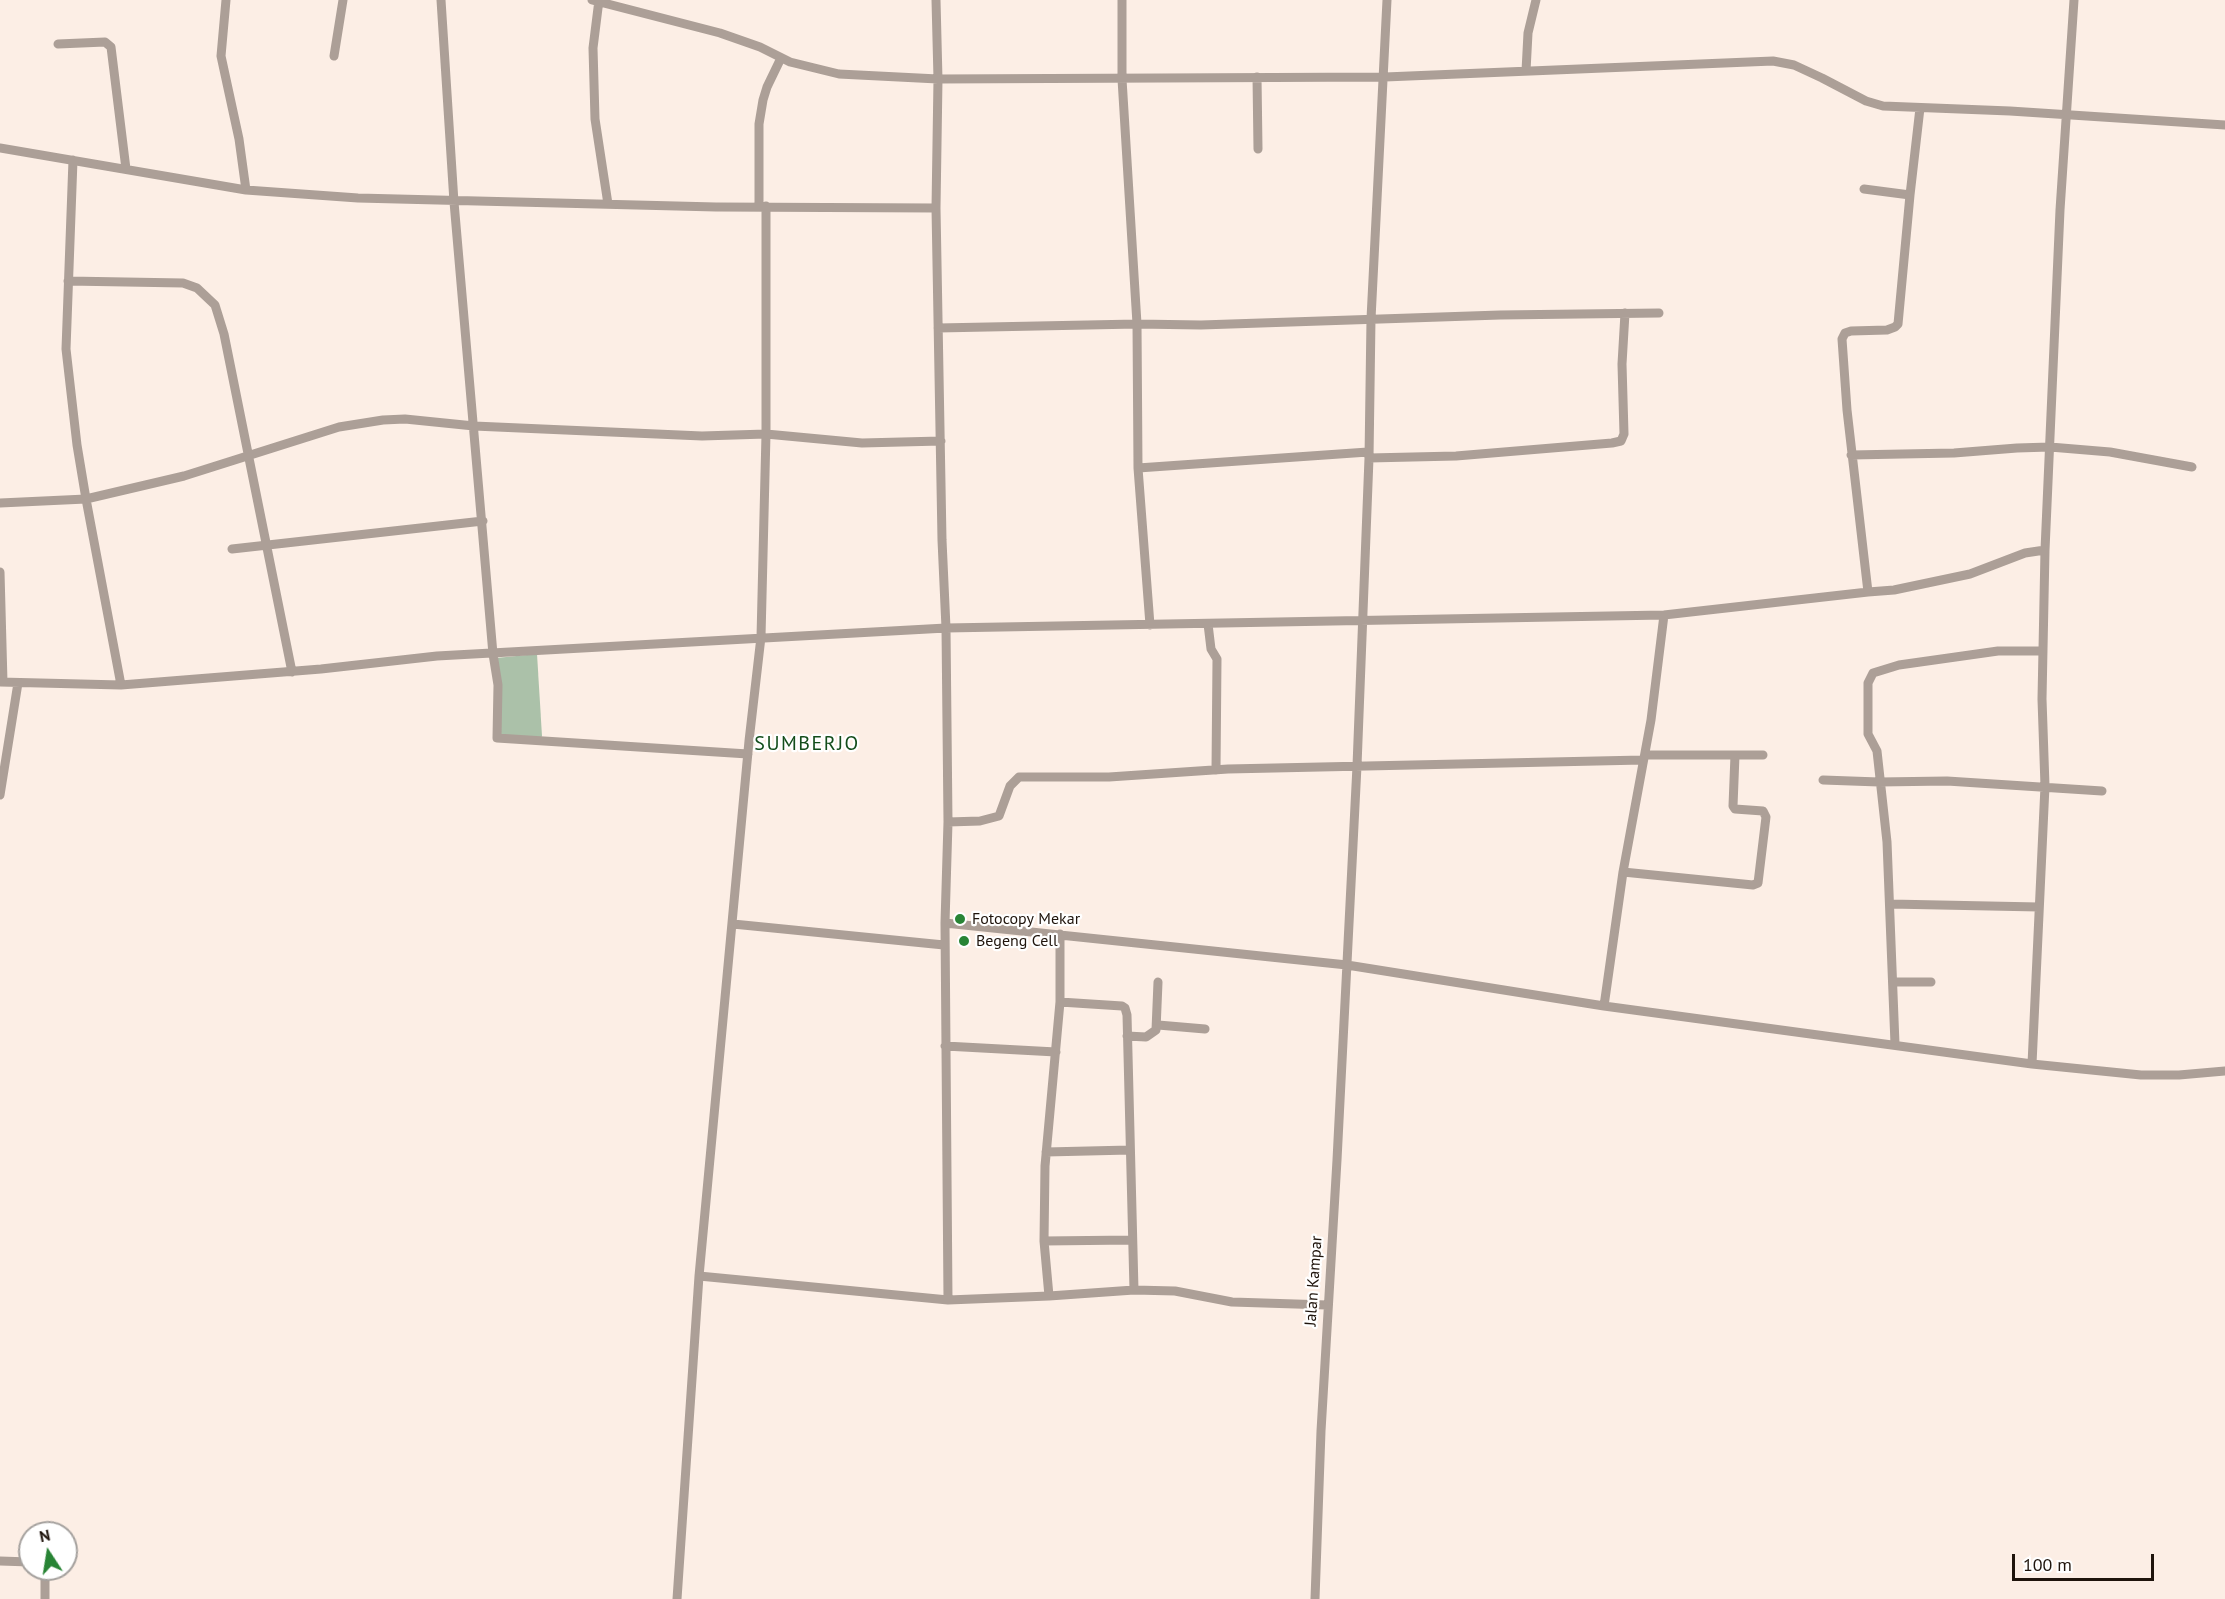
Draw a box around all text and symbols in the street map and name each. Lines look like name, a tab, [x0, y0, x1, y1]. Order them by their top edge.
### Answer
district label: SUMBERJO	[754, 732, 860, 756]
place label: Fotocopy Mekar	[972, 909, 1080, 929]
marker: Fotocopy Mekar	[953, 912, 967, 926]
place label: Begeng Cell	[976, 931, 1058, 951]
marker: Begeng Cell	[957, 934, 971, 948]
street label: Jalan Kampar	[1301, 1235, 1327, 1327]
north arrow	[18, 1521, 78, 1581]
text: N	[37, 1524, 52, 1546]
scale bar	[2015, 1542, 2158, 1580]
text: 100 m	[2023, 1553, 2072, 1576]

